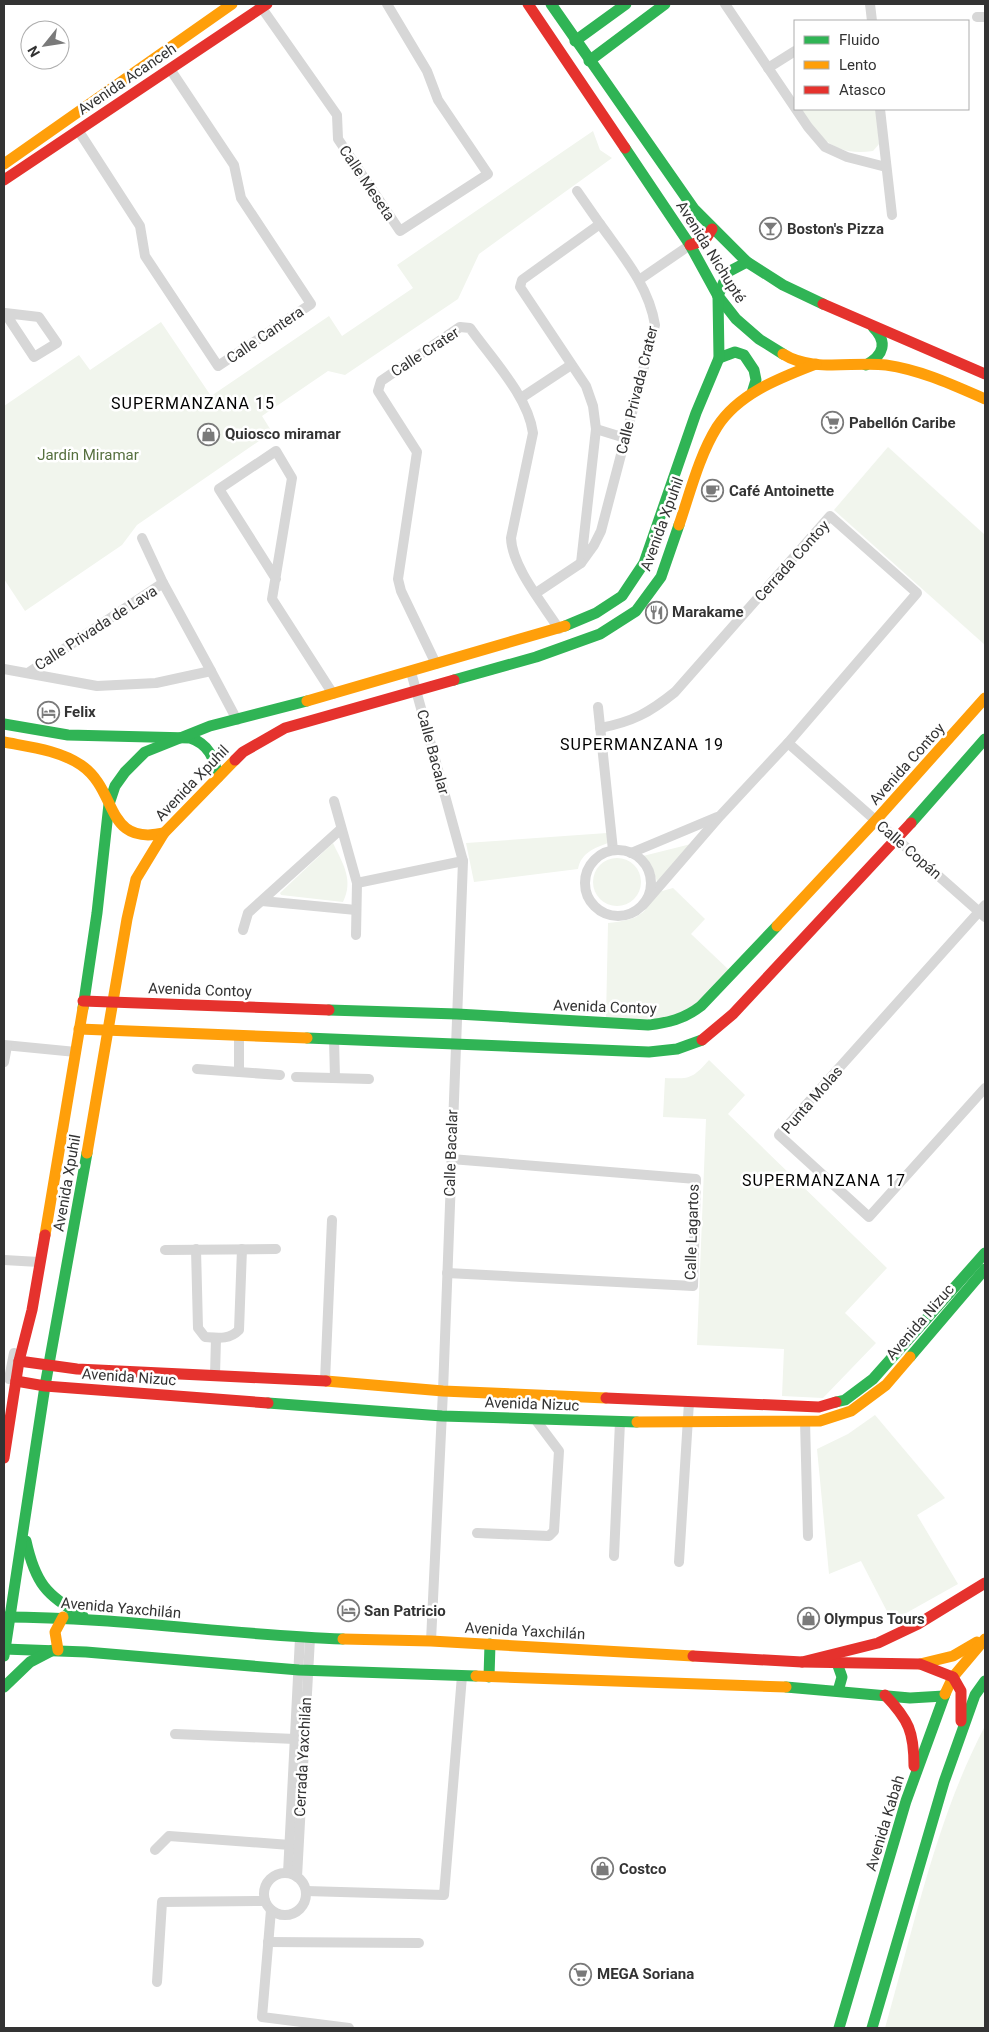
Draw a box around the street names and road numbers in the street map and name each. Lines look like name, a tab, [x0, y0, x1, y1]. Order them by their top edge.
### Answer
street label: Avenida Acanceh	[74, 39, 180, 119]
street label: Calle Meseta	[335, 142, 399, 224]
street label: Avenida Nichupté	[672, 198, 750, 306]
street label: Calle Cantera	[223, 303, 307, 367]
street label: Calle Crater	[388, 323, 462, 381]
street label: Calle Privada Crater	[612, 324, 662, 456]
street label: Avenida Xpuhil	[637, 475, 687, 573]
street label: Cerrada Contoy	[751, 517, 833, 605]
street label: Calle Privada de Lava	[31, 582, 161, 674]
street label: Calle Bacalar	[413, 708, 453, 796]
street label: Avenida Contoy	[866, 719, 948, 809]
street label: Avenida Xpuhil	[151, 741, 233, 825]
street label: Calle Copán	[873, 817, 945, 883]
street label: Avenida Contoy	[148, 979, 252, 1001]
street label: Avenida Contoy	[553, 996, 657, 1018]
street label: Punta Molas	[778, 1062, 846, 1138]
street label: Calle Bacalar	[440, 1109, 462, 1197]
street label: Avenida Xpuhil	[50, 1133, 84, 1233]
street label: Calle Lagartos	[681, 1184, 703, 1280]
street label: Avenida Nizuc	[882, 1280, 958, 1364]
street label: Avenida Nizuc	[81, 1365, 177, 1389]
street label: Avenida Nizuc	[484, 1393, 580, 1415]
street label: Avenida Yaxchilán	[60, 1594, 182, 1622]
street label: Avenida Yaxchilán	[464, 1619, 586, 1643]
street label: Cerrada Yaxchilán	[291, 1697, 315, 1817]
street label: Avenida Kabah	[862, 1773, 908, 1873]

